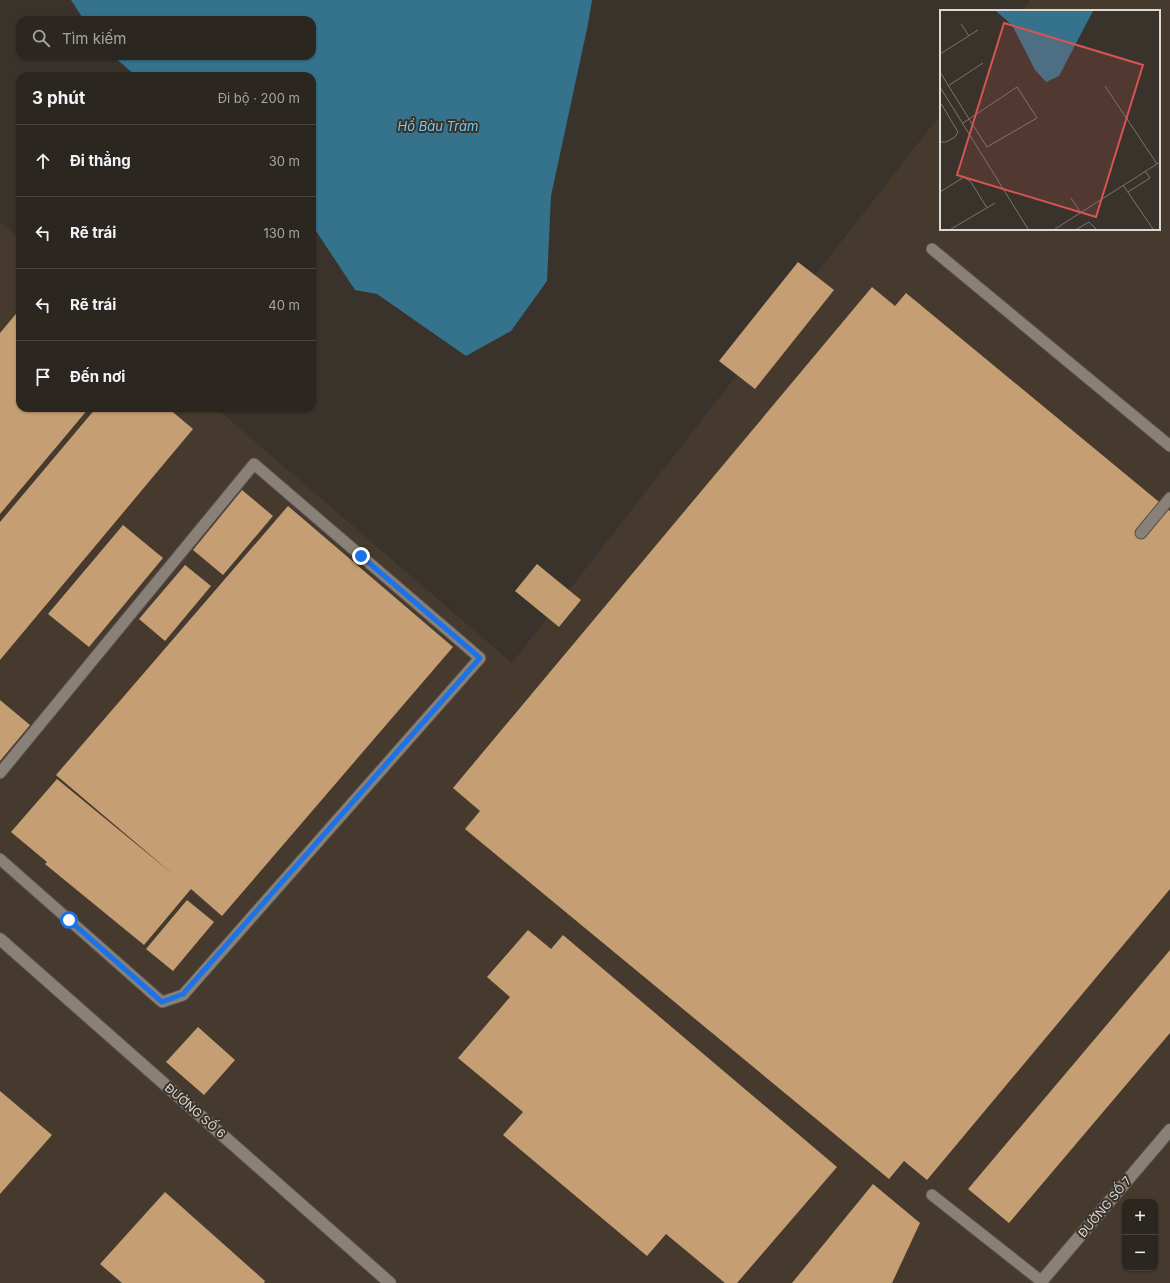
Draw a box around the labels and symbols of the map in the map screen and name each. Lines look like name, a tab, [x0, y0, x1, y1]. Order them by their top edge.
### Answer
inset map	[940, 10, 1160, 230]
water label: Hồ Bàu Tràm	[398, 118, 478, 134]
route end	[352, 547, 370, 565]
route start	[60, 911, 78, 929]
street label: ĐƯỜNG SỐ 6	[162, 1079, 230, 1141]
street label: ĐƯỜNG SỐ 7	[1073, 1172, 1135, 1240]

